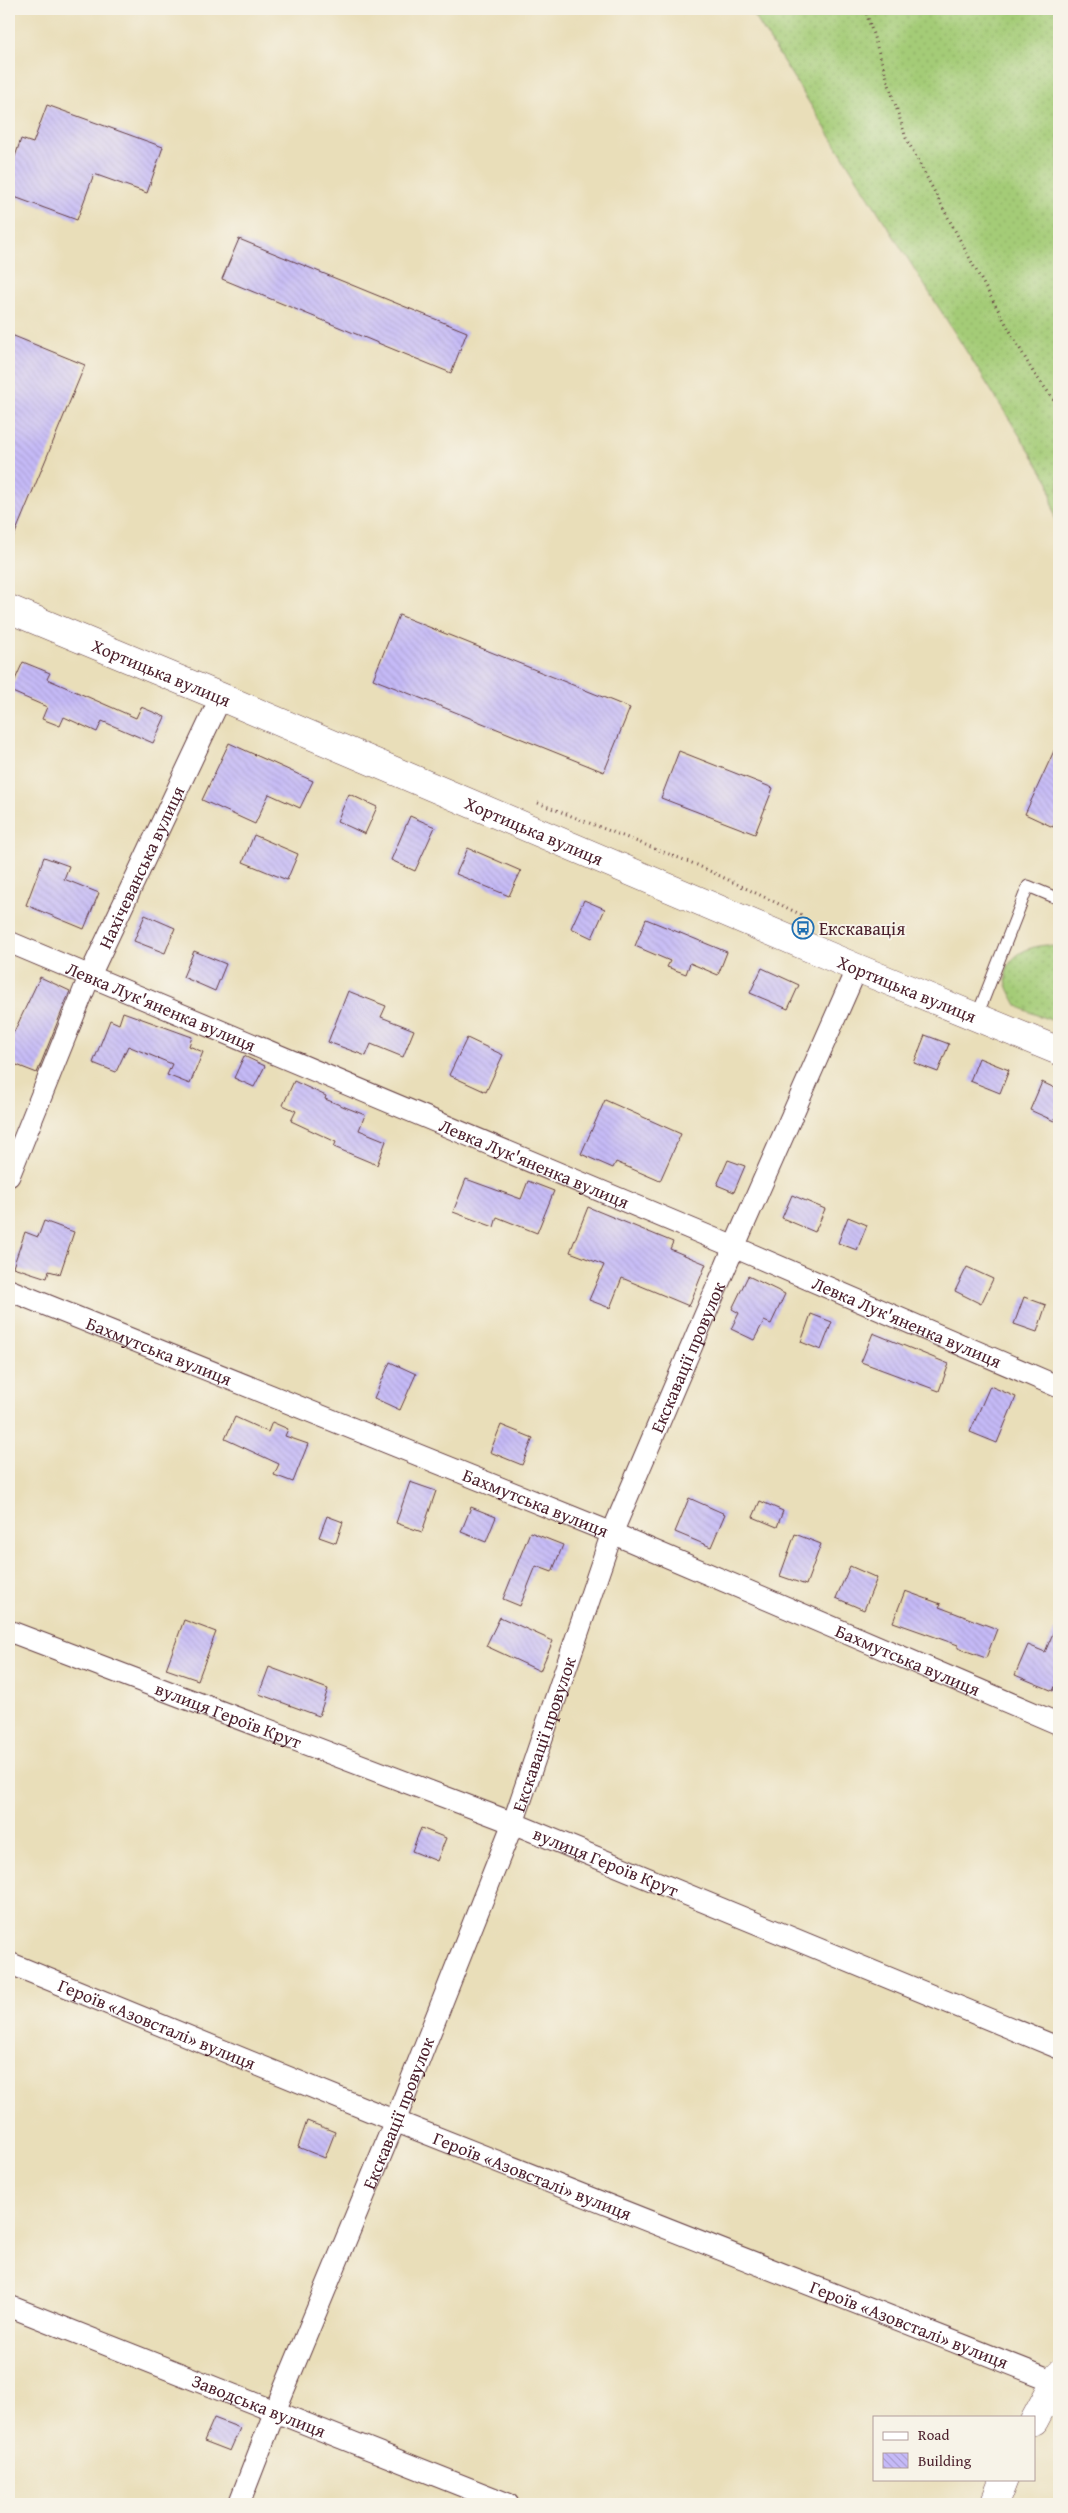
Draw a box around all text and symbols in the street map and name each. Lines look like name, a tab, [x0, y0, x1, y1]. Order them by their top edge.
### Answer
street label: Хортицька вулиця	[88, 631, 235, 713]
street label: Нахічеванська вулиця	[91, 781, 191, 953]
street label: Хортицька вулиця	[461, 789, 608, 872]
place label: Екскавація	[819, 915, 905, 942]
bus stop icon: Екскавація	[791, 916, 815, 940]
street label: Хортицька вулиця	[833, 948, 981, 1029]
street label: Левка Лук'яненка вулиця	[62, 954, 260, 1058]
street label: Левка Лук'яненка вулиця	[435, 1111, 634, 1215]
street label: Левка Лук'яненка вулиця	[808, 1269, 1006, 1374]
street label: Екскавації провулок	[643, 1276, 732, 1437]
street label: Бахмутська вулиця	[82, 1309, 236, 1392]
street label: Бахмутська вулиця	[459, 1461, 613, 1544]
street label: Бахмутська вулиця	[831, 1617, 985, 1702]
street label: Екскавації провулок	[504, 1652, 583, 1815]
street label: вулиця Героїв Крут	[151, 1674, 306, 1755]
street label: вулиця Героїв Крут	[529, 1819, 683, 1903]
street label: Героїв «Азовсталі» вулиця	[54, 1971, 260, 2076]
street label: Екскавації провулок	[355, 2032, 441, 2193]
street label: Героїв «Азовсталі» вулиця	[429, 2124, 636, 2227]
street label: Героїв «Азовсталі» вулиця	[806, 2273, 1012, 2375]
street label: Заводська вулиця	[188, 2366, 330, 2444]
legend	[873, 2416, 1036, 2480]
text: Road	[918, 2424, 949, 2445]
text: Building	[918, 2450, 972, 2471]

